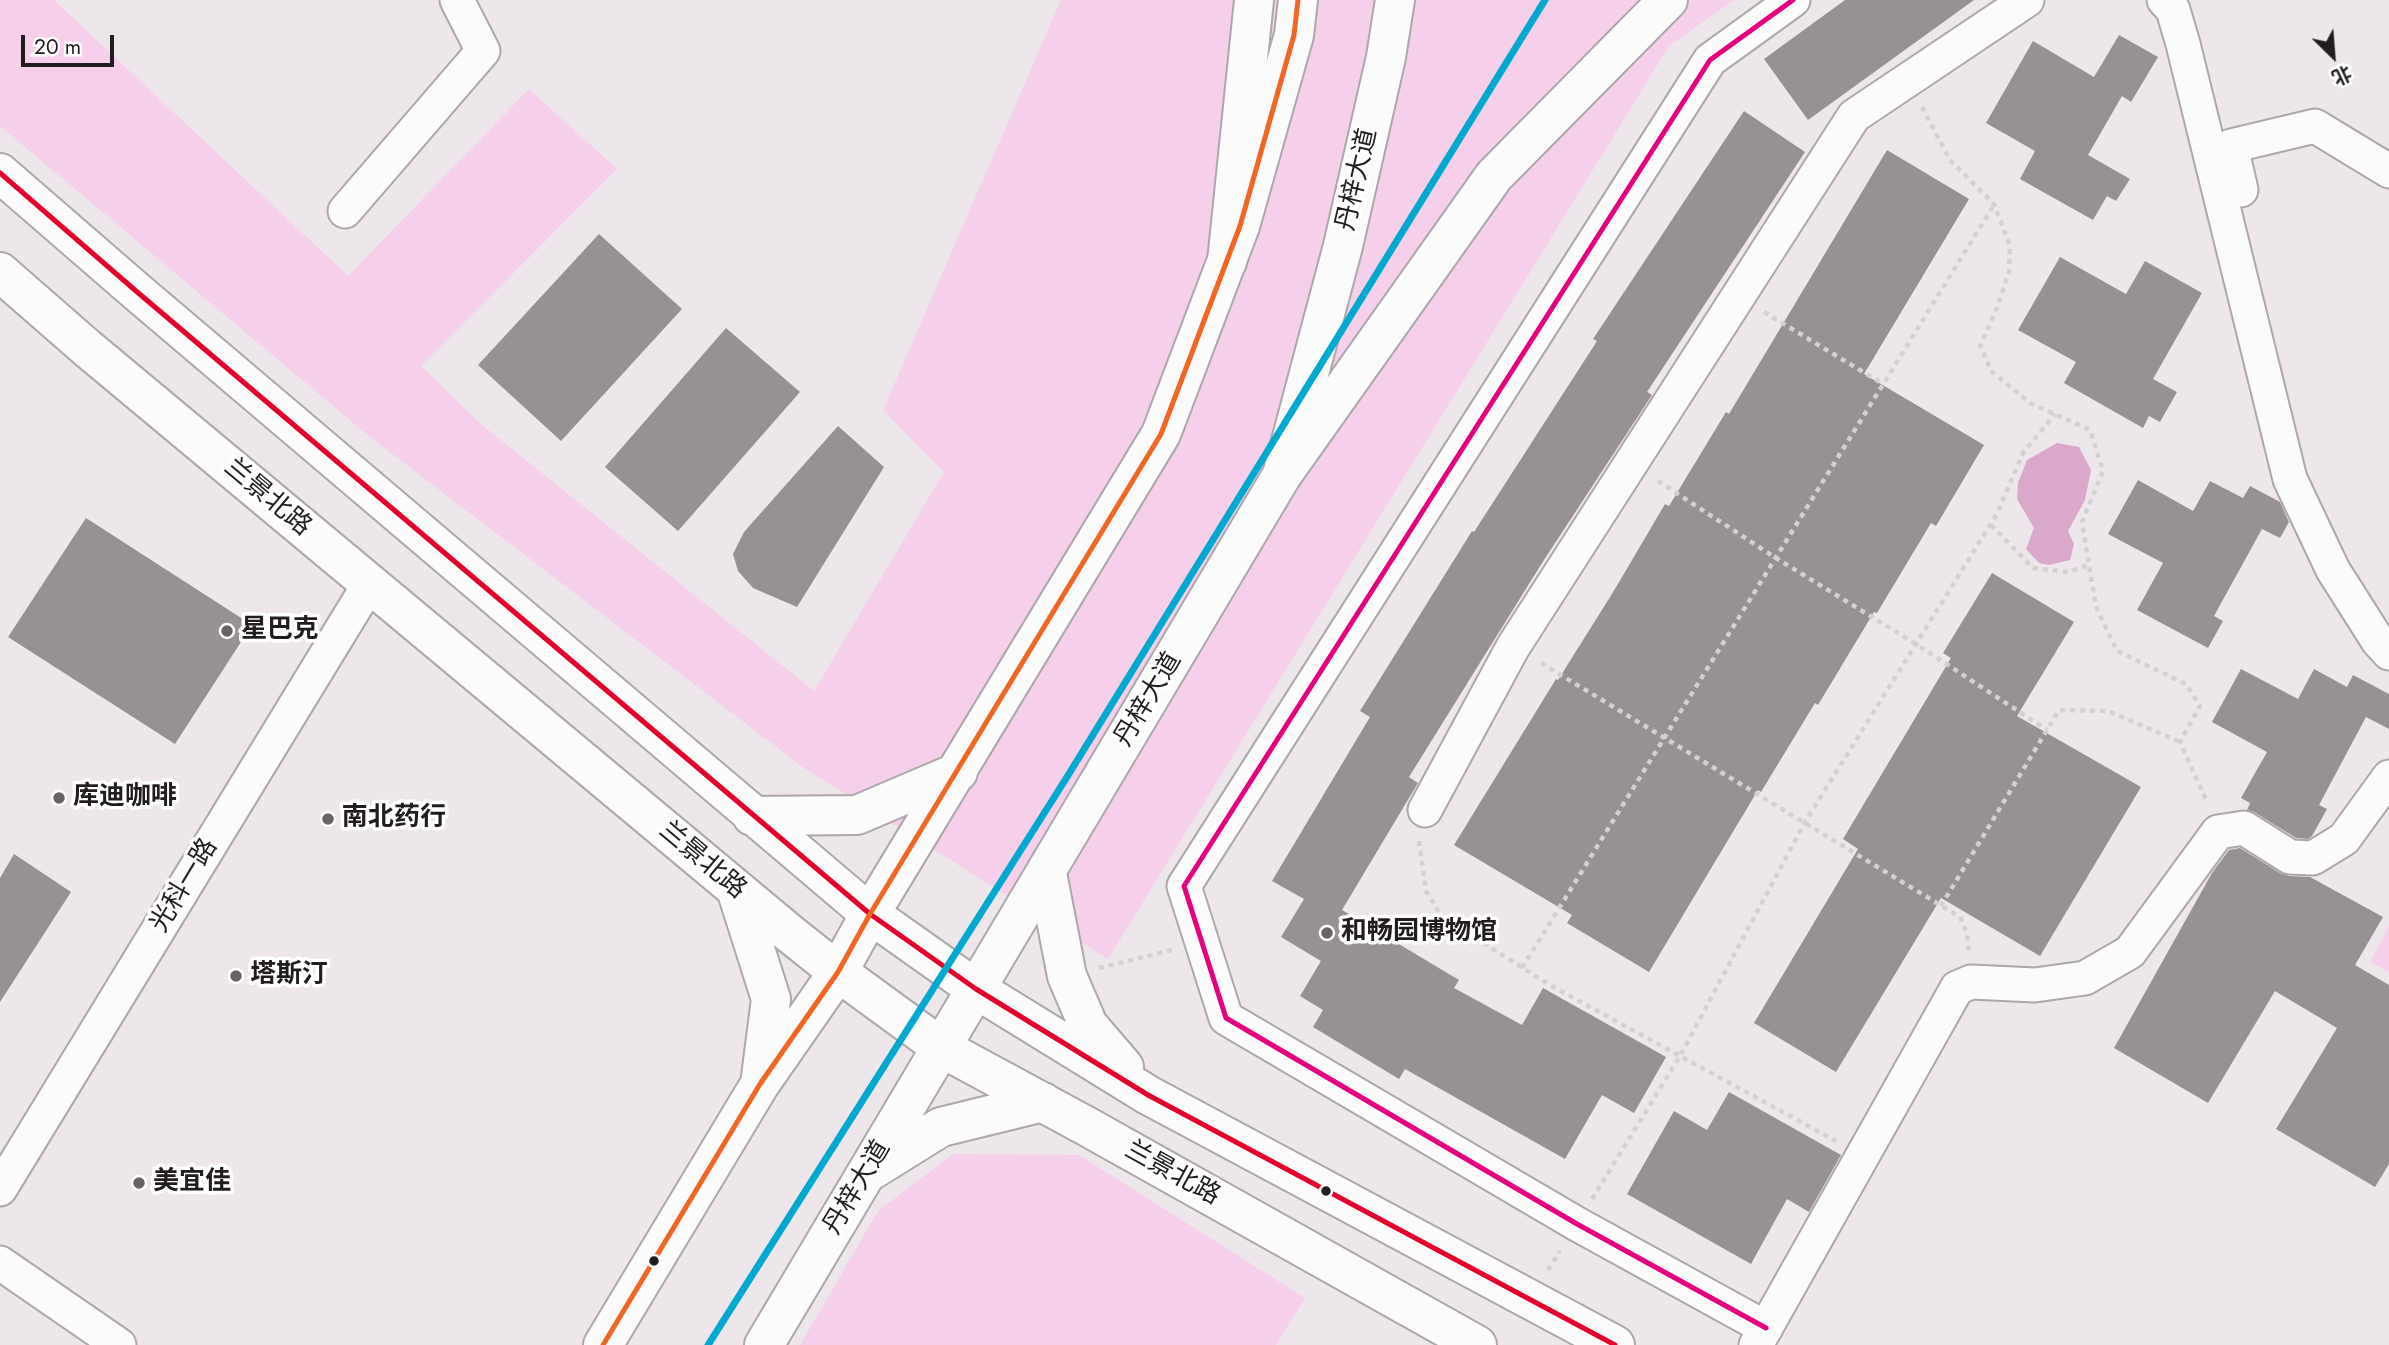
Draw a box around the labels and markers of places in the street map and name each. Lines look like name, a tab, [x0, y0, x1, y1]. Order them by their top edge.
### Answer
place label: 星巴克	[241, 615, 319, 647]
marker: 星巴克	[219, 623, 235, 639]
place label: 库迪咖啡	[73, 782, 177, 814]
marker: 库迪咖啡	[51, 790, 67, 806]
place label: 南北药行	[342, 803, 446, 835]
marker: 南北药行	[320, 811, 336, 827]
place label: 和畅园博物馆	[1341, 917, 1497, 949]
marker: 和畅园博物馆	[1319, 925, 1335, 941]
place label: 塔斯汀	[250, 960, 328, 992]
marker: 塔斯汀	[228, 968, 244, 984]
place label: 美宜佳	[153, 1167, 231, 1199]
marker: 美宜佳	[131, 1175, 147, 1191]
unlabelled marker	[1319, 1184, 1333, 1198]
unlabelled marker	[647, 1254, 661, 1268]

